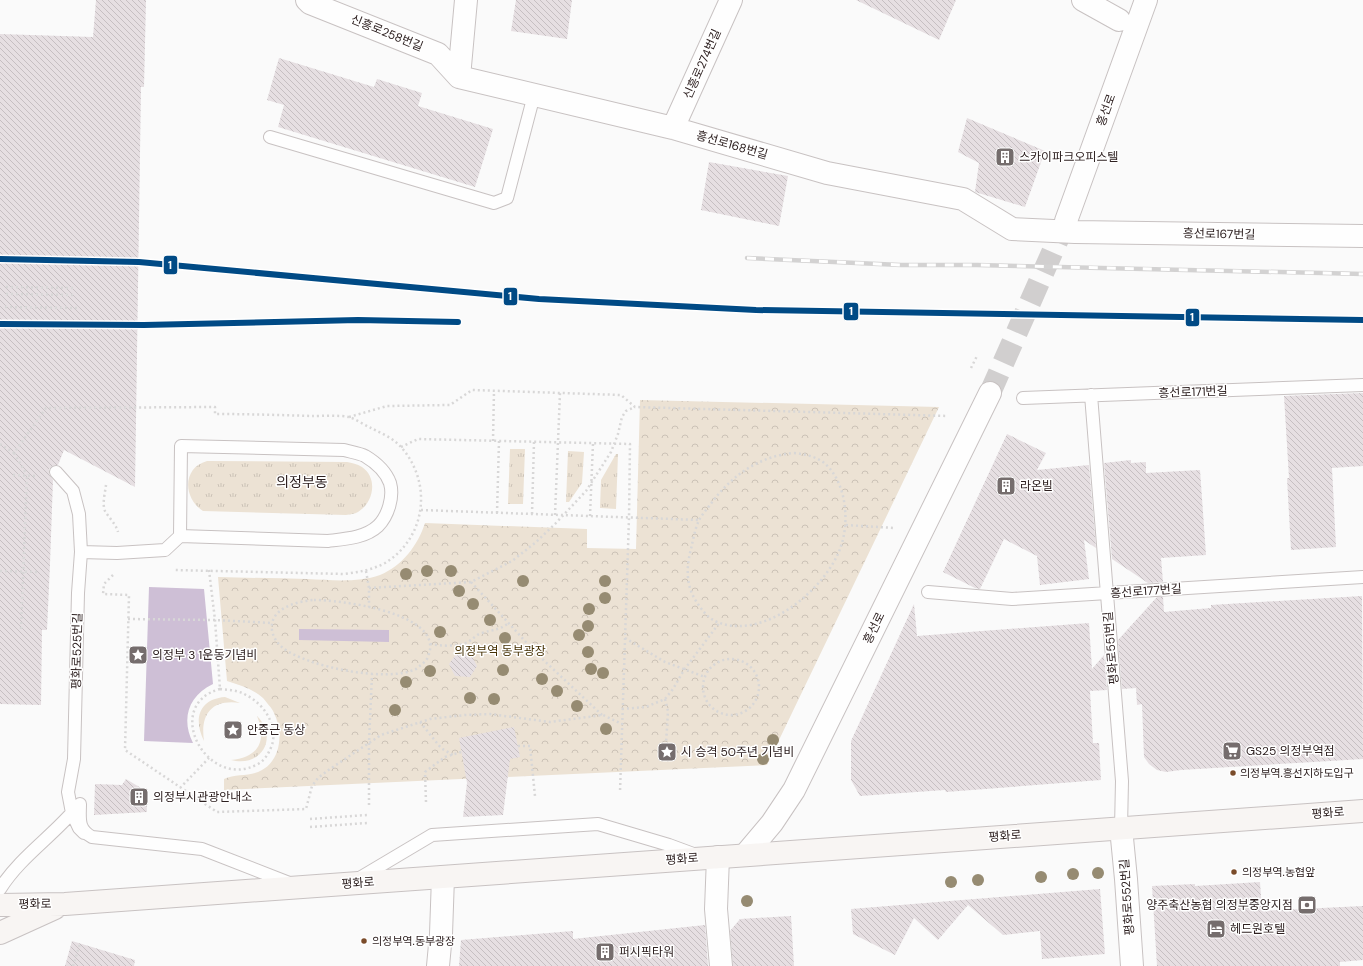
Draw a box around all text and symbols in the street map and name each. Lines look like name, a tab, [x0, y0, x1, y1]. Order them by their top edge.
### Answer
street label: 신흥로258번길	[348, 11, 426, 55]
street label: 신흥로274번길	[679, 27, 725, 101]
street label: 흥선로	[1093, 92, 1119, 128]
street label: 흥선로168번길	[694, 127, 770, 163]
building icon: 스카이파크오피스텔	[994, 146, 1016, 168]
place label: 스카이파크오피스텔	[1019, 149, 1118, 165]
street label: 흥선로167번길	[1183, 225, 1255, 243]
line badge: 1	[163, 255, 178, 275]
text: 1	[168, 258, 172, 272]
line badge: 1	[503, 287, 518, 306]
text: 1	[508, 289, 512, 303]
line badge: 1	[843, 302, 859, 321]
text: 1	[849, 304, 853, 318]
line badge: 1	[1185, 308, 1200, 327]
text: 1	[1190, 310, 1194, 324]
street label: 흥선로171번길	[1158, 383, 1228, 401]
district label: 의정부동	[276, 473, 328, 491]
building icon: 라온빌	[995, 475, 1017, 497]
place label: 라온빌	[1020, 478, 1053, 494]
street label: 흥선로177번길	[1110, 581, 1182, 601]
street label: 흥선로	[860, 610, 888, 646]
street label: 평화로551번길	[1100, 611, 1122, 685]
street label: 평화로525번길	[68, 613, 86, 689]
park label: 의정부역 동부광장	[454, 643, 546, 659]
place icon: 의정부 3 1운동기념비	[127, 644, 149, 666]
place label: 의정부 3 1운동기념비	[152, 647, 258, 663]
place icon: 안중근 동상	[222, 719, 244, 741]
place label: 안중근 동상	[247, 722, 305, 738]
supermarket icon: GS25 의정부역점	[1221, 740, 1243, 762]
place icon: 시 승격 50주년 기념비	[656, 741, 678, 763]
place label: GS25 의정부역점	[1246, 743, 1335, 759]
place label: 시 승격 50주년 기념비	[681, 744, 794, 760]
place label: 의정부역.흥선지하도입구	[1240, 766, 1354, 780]
marker: 의정부역.흥선지하도입구	[1228, 768, 1238, 778]
building icon: 의정부시관광안내소	[128, 786, 150, 808]
place label: 의정부시관광안내소	[153, 789, 252, 805]
street label: 평화로	[1311, 804, 1345, 822]
street label: 평화로	[988, 827, 1022, 845]
street label: 평화로	[665, 850, 699, 868]
street label: 평화로552번길	[1116, 858, 1138, 936]
place label: 의정부역.농협앞	[1242, 865, 1315, 879]
marker: 의정부역.농협앞	[1229, 867, 1239, 877]
street label: 평화로	[341, 874, 375, 892]
bank icon: 양주축산농협 의정부중앙지점	[1296, 894, 1318, 916]
street label: 평화로	[18, 896, 52, 912]
place label: 양주축산농협 의정부중앙지점	[1146, 897, 1293, 913]
hotel icon: 헤드원호텔	[1205, 918, 1227, 940]
place label: 헤드원호텔	[1230, 921, 1285, 937]
place label: 의정부역.동부광장	[372, 934, 455, 948]
marker: 의정부역.동부광장	[359, 936, 369, 946]
building icon: 퍼시픽타워	[594, 941, 616, 963]
place label: 퍼시픽타워	[619, 944, 674, 960]

